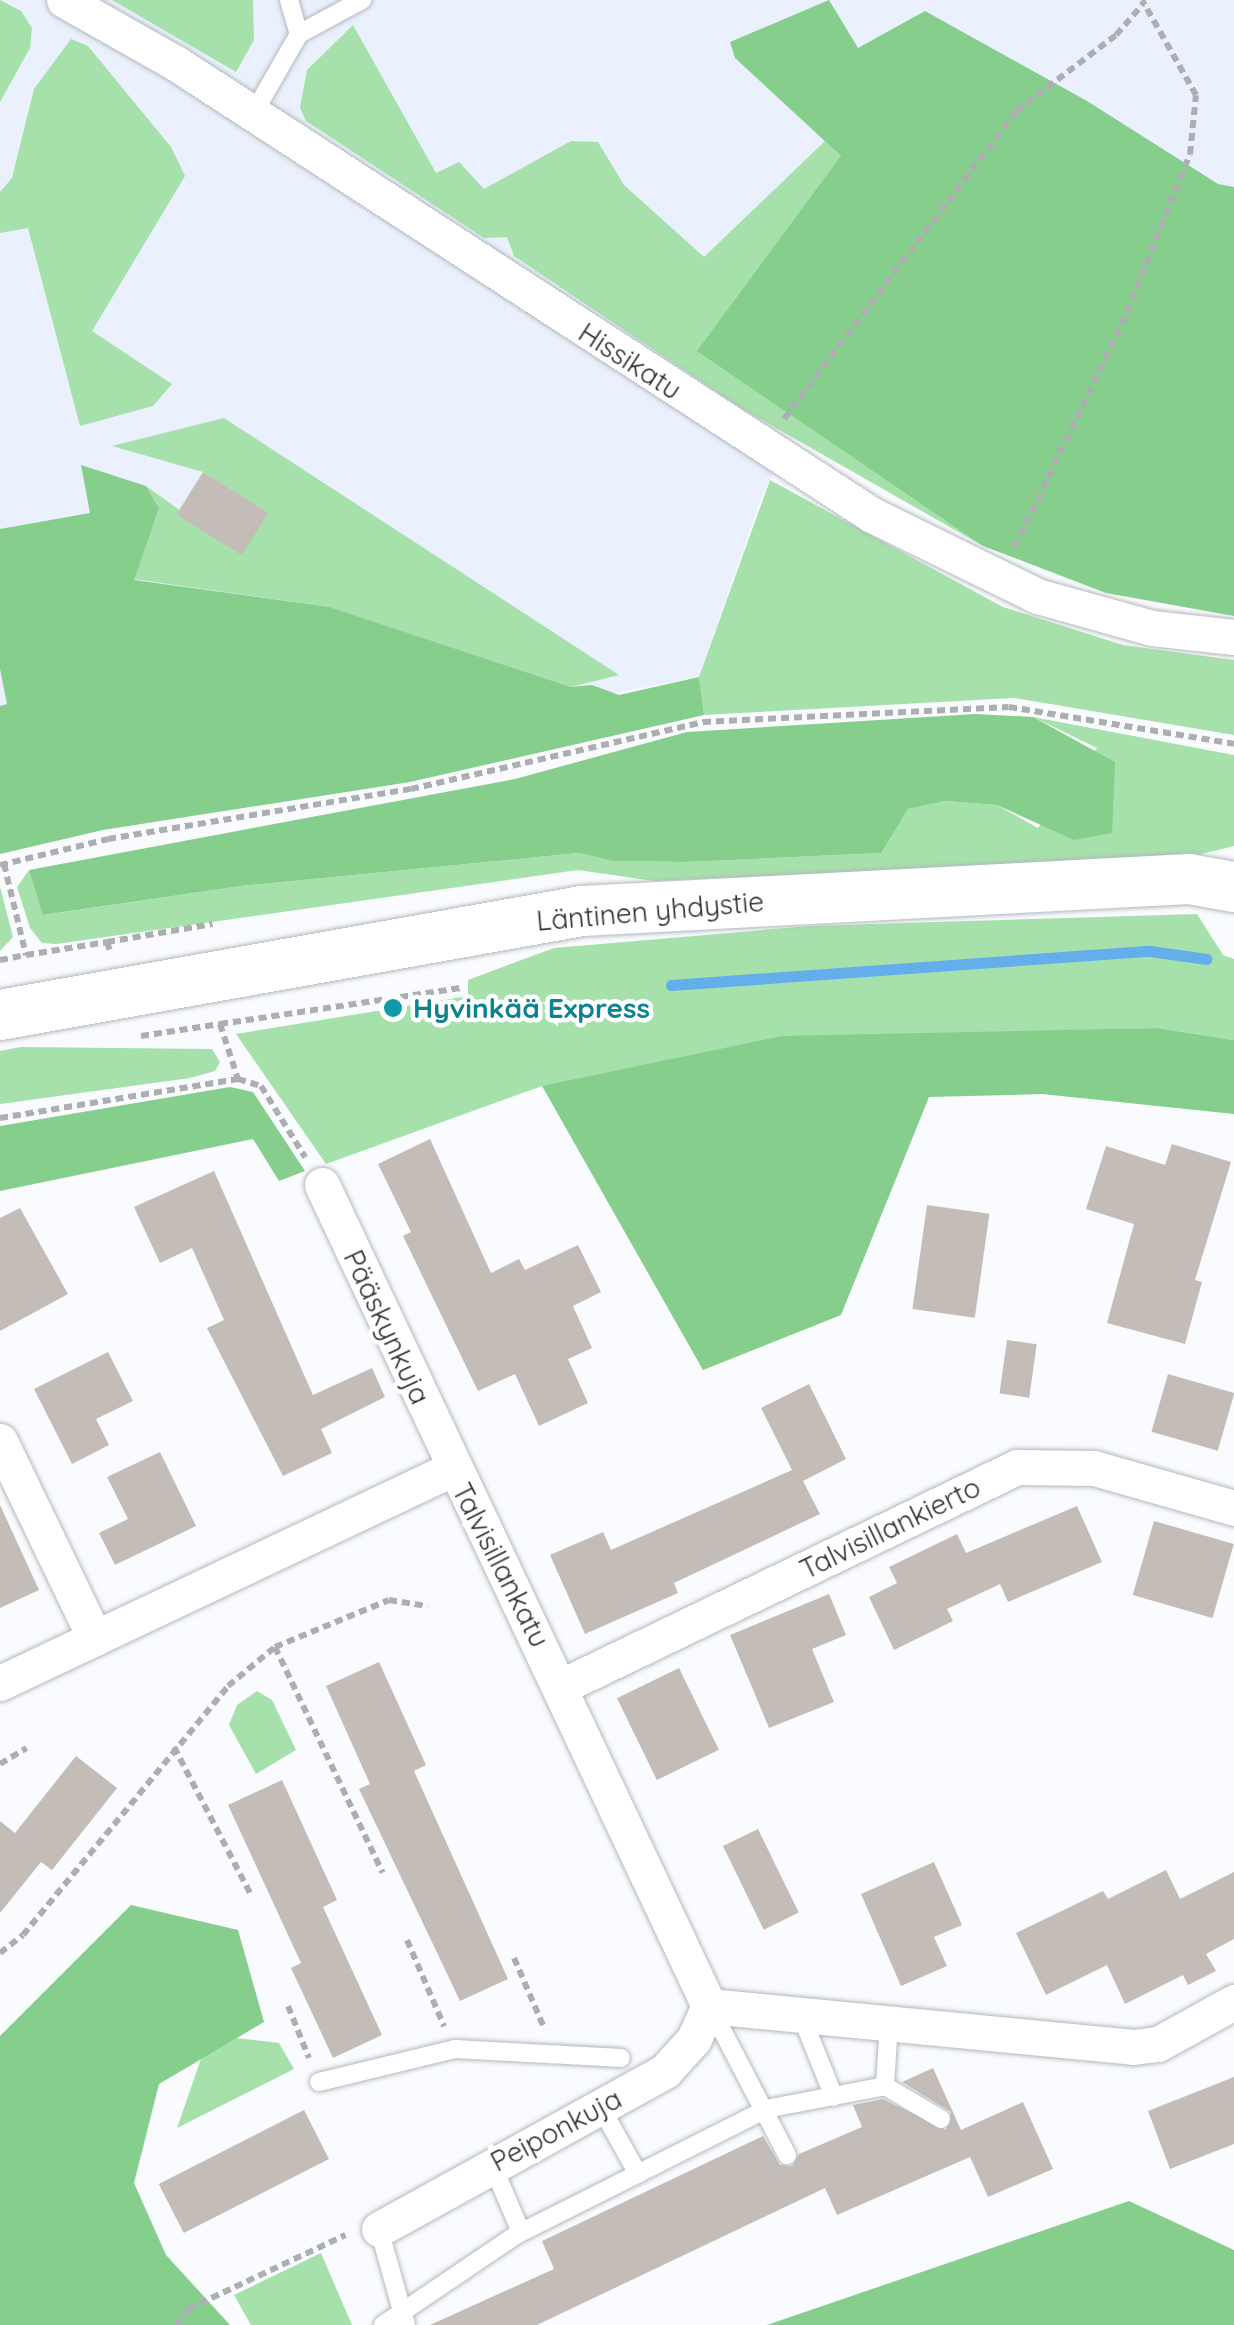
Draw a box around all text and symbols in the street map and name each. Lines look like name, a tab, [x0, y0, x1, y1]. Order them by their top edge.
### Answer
street label: Hissikatu	[572, 315, 688, 407]
street label: Läntinen yhdystie	[535, 884, 765, 938]
place label: Hyvinkää Express	[413, 991, 650, 1025]
marker: Hyvinkää Express	[382, 997, 404, 1019]
street label: Pääskynkuja	[337, 1245, 437, 1409]
street label: Talvisillankierto	[794, 1470, 986, 1586]
street label: Talvisillankatu	[445, 1477, 557, 1653]
street label: Peiponkuja	[485, 2081, 627, 2179]

